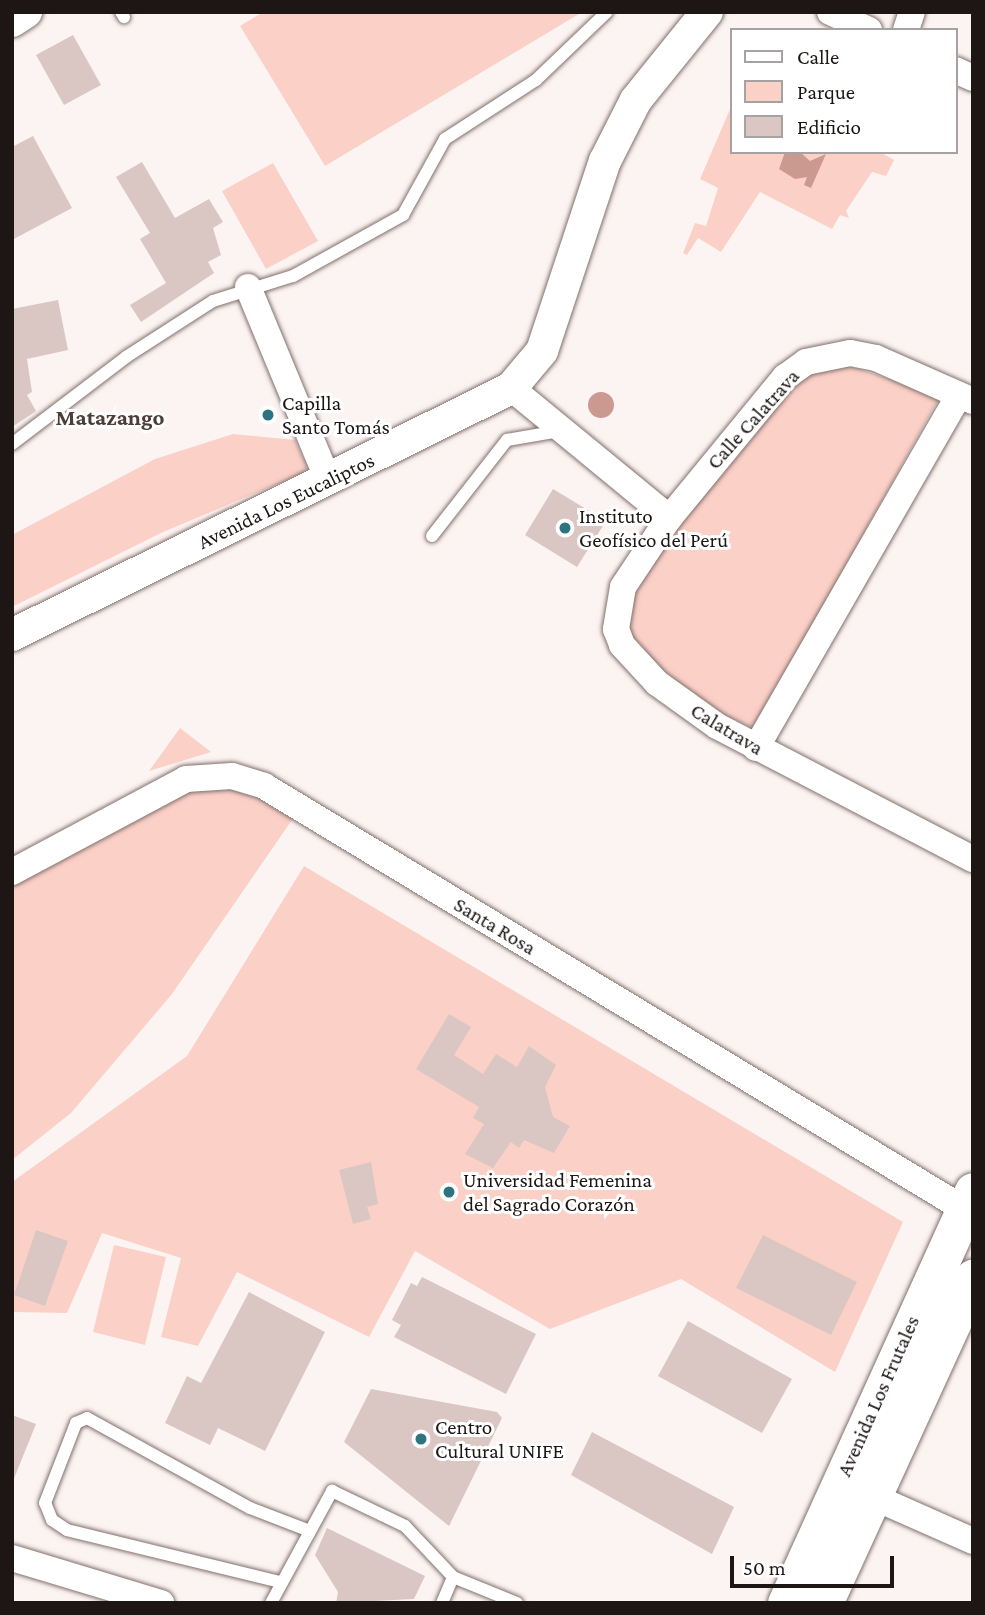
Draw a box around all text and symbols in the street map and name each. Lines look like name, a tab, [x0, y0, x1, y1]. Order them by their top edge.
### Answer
legend	[730, 28, 957, 154]
text: Calle	[797, 45, 839, 69]
text: Parque	[797, 80, 855, 104]
text: Edificio	[797, 115, 861, 139]
street label: Calle Calatrava	[701, 364, 805, 474]
place label: Capilla Santo Tomás	[282, 390, 390, 440]
district label: Matazango	[55, 403, 165, 431]
marker: Capilla Santo Tomás	[260, 407, 276, 423]
street label: Avenida Los Eucaliptos	[194, 447, 378, 555]
place label: Instituto Geofísico del Perú	[579, 503, 728, 553]
marker: Instituto Geofísico del Perú	[557, 520, 573, 536]
street label: Calatrava	[686, 698, 768, 760]
street label: Santa Rosa	[449, 892, 541, 960]
place label: Universidad Femenina del Sagrado Corazón	[463, 1167, 652, 1217]
marker: Universidad Femenina del Sagrado Corazón	[441, 1184, 457, 1200]
street label: Avenida Los Frutales	[831, 1312, 925, 1480]
place label: Centro Cultural UNIFE	[435, 1414, 564, 1464]
marker: Centro Cultural UNIFE	[413, 1431, 429, 1447]
scale bar	[733, 1542, 898, 1586]
text: 50 m	[743, 1556, 786, 1580]

